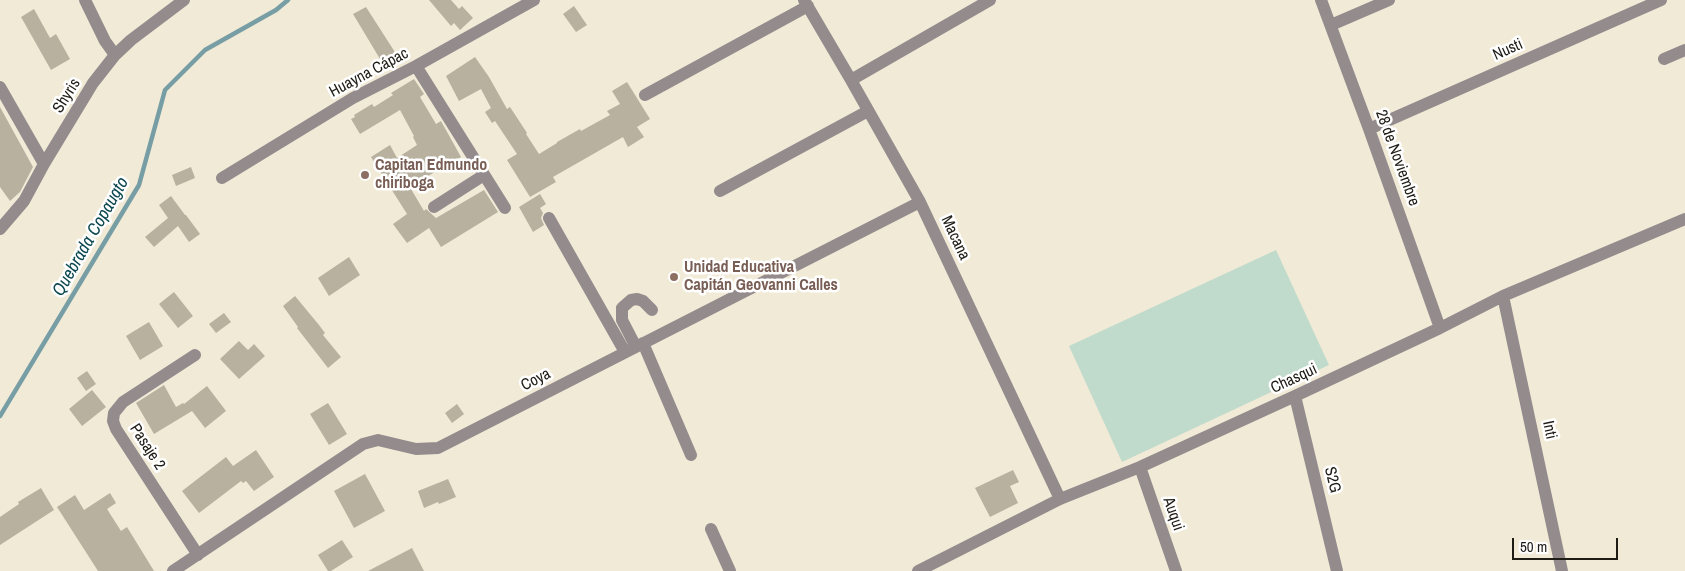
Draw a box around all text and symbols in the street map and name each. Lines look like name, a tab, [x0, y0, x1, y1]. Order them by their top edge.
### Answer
street label: Nusti	[1490, 35, 1526, 65]
street label: Huayna Cápac	[326, 44, 412, 102]
street label: Shyris	[49, 75, 85, 117]
street label: 28 de Noviembre	[1371, 107, 1423, 209]
place label: Capitan Edmundo chiriboga	[375, 156, 487, 194]
marker: Capitan Edmundo chiriboga	[359, 169, 371, 181]
water label: Quebrada Copaugto	[48, 174, 134, 300]
street label: Macana	[936, 213, 974, 263]
place label: Unidad Educativa Capitán Geovanni Calles	[684, 258, 838, 296]
marker: Unidad Educativa Capitán Geovanni Calles	[668, 271, 680, 283]
street label: Chasqui	[1268, 360, 1320, 398]
street label: Coya	[518, 364, 554, 396]
street label: Inti	[1538, 419, 1560, 441]
street label: Pasaje 2	[125, 420, 169, 474]
street label: S2G	[1320, 465, 1344, 495]
street label: Auqui	[1158, 495, 1188, 533]
scale bar	[1515, 528, 1621, 560]
text: 50 m	[1520, 536, 1547, 557]

